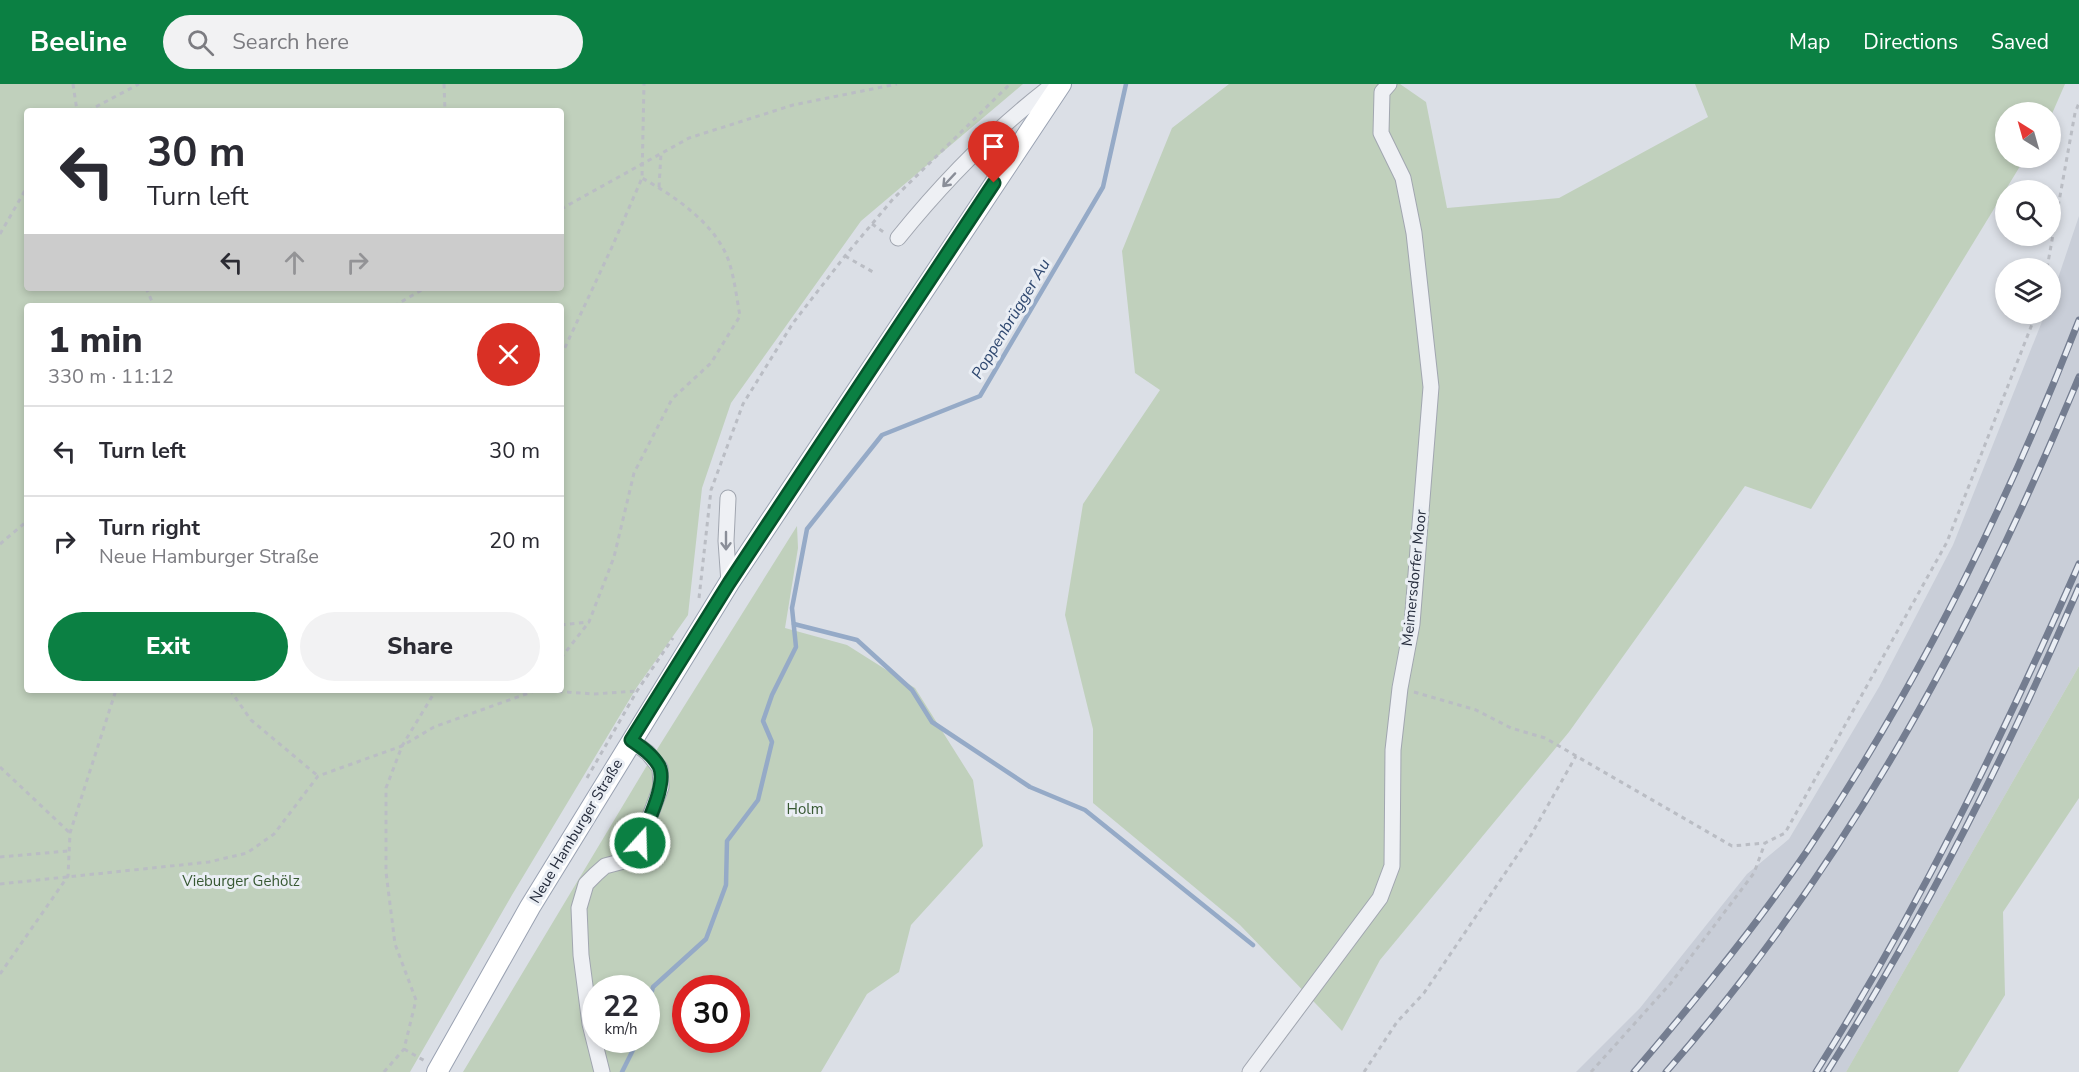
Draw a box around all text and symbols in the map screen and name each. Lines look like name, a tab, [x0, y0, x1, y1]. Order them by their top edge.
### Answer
search box	[163, 15, 583, 69]
text: Beeline	[30, 23, 127, 61]
icon: search	[184, 26, 217, 59]
text: Search here	[232, 27, 349, 57]
text: Map	[1789, 28, 1830, 56]
text: Directions	[1863, 28, 1958, 56]
text: Saved	[1991, 28, 2049, 56]
north arrow	[1995, 102, 2061, 168]
map controls	[1995, 102, 2061, 324]
pin	[968, 121, 1019, 183]
text: 30 m	[147, 124, 246, 181]
icon: arrive	[977, 130, 1010, 163]
icon: left	[48, 132, 126, 210]
one-way arrow	[942, 172, 956, 187]
text: Turn left	[147, 178, 248, 215]
button: search	[1995, 180, 2061, 246]
icon: left	[215, 246, 248, 279]
icon: ahead	[278, 246, 311, 279]
icon: right	[341, 246, 374, 279]
water label: Poppenbrügger Au	[966, 255, 1056, 383]
button: layers	[1995, 258, 2061, 324]
text: 1 min	[48, 316, 143, 365]
button: close	[477, 323, 540, 386]
text: 330 m · 11:12	[48, 363, 174, 390]
icon: left	[48, 435, 81, 468]
text: Turn left	[99, 436, 186, 466]
text: 30 m	[489, 436, 540, 466]
street label: Meimersdorfer Moor	[1397, 508, 1431, 647]
text: Turn right	[99, 513, 200, 543]
icon: right	[48, 525, 81, 558]
text: 20 m	[489, 526, 540, 556]
one-way arrow	[721, 530, 732, 550]
text: Neue Hamburger Straße	[99, 543, 319, 570]
button: Exit	[48, 612, 288, 681]
button: Share	[300, 612, 540, 681]
street label: Neue Hamburger Straße	[525, 755, 627, 907]
park label: Holm	[786, 799, 824, 819]
position arrow	[608, 811, 672, 875]
park label: Vieburger Gehölz	[181, 871, 300, 891]
speed limit sign: 30	[672, 975, 750, 1053]
text: 22	[603, 986, 639, 1027]
text: km/h	[604, 1019, 638, 1039]

